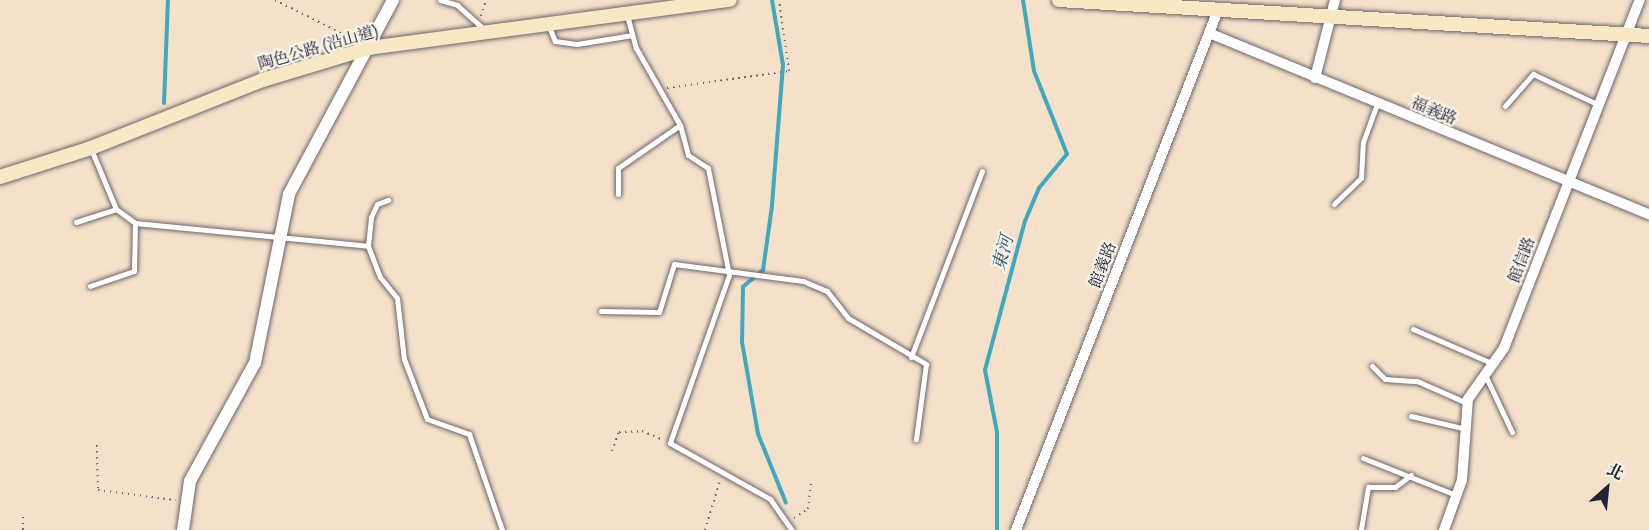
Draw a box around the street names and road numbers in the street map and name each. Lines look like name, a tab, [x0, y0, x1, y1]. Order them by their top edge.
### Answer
street label: 陶色公路 (沿山道)	[256, 22, 380, 74]
street label: 福義路	[1408, 93, 1460, 129]
street label: 館信路	[1504, 234, 1540, 286]
street label: 館義路	[1085, 239, 1121, 291]

